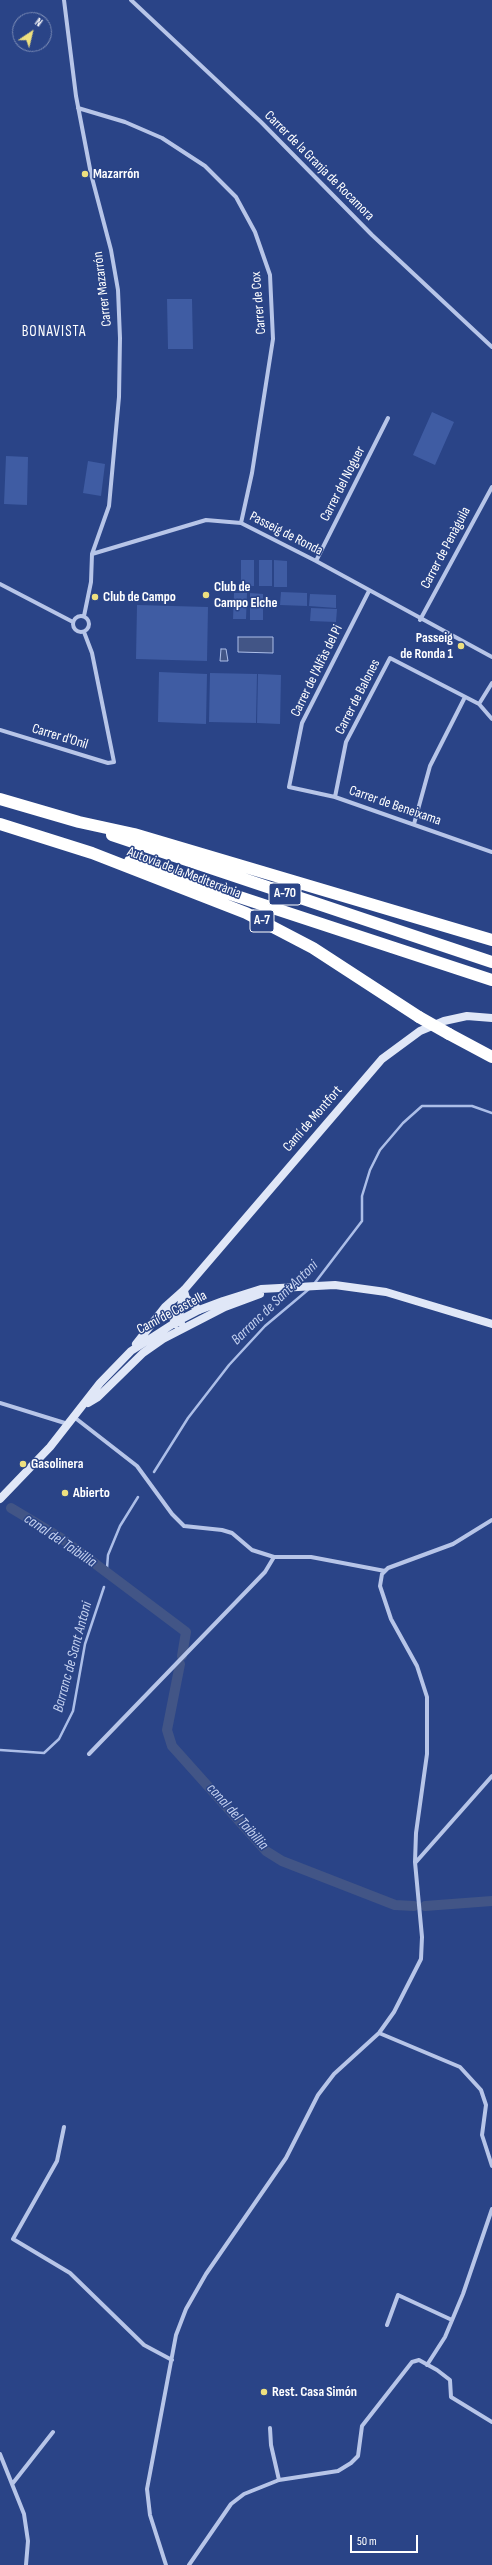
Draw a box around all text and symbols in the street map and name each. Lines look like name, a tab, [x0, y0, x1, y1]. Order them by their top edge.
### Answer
north arrow	[12, 12, 52, 52]
text: N	[32, 16, 45, 30]
street label: Carrer de la Granja de Rocamora	[261, 108, 377, 224]
place label: Mazarrón	[93, 166, 140, 182]
marker: Mazarrón	[80, 169, 90, 179]
street label: Carrer Mazarrón	[90, 251, 116, 327]
street label: Carrer de Cox	[248, 271, 270, 335]
district label: BONAVISTA	[22, 323, 86, 341]
street label: Carrer del Noguer	[317, 444, 369, 524]
street label: Carrer de Penàguila	[417, 504, 475, 592]
street label: Passeig de Ronda	[247, 508, 325, 560]
place label: Club de Campo Elche	[214, 579, 277, 612]
place label: Club de Campo	[103, 589, 176, 605]
marker: Club de Campo Elche	[201, 590, 211, 600]
marker: Club de Campo	[90, 592, 100, 602]
street label: Carrer de l'Alfàs del Pi	[287, 622, 347, 720]
place label: Passeig de Ronda 1	[400, 630, 453, 662]
marker: Passeig de Ronda 1	[456, 641, 466, 651]
street label: Carrer de Balones	[332, 657, 384, 737]
street label: Carrer d'Onil	[30, 721, 90, 753]
street label: Carrer de Beneixama	[347, 782, 443, 830]
street label: Autovia de la Mediterrània	[125, 844, 243, 902]
road number: A-70	[269, 883, 301, 905]
road number: A-7	[250, 910, 274, 932]
street label: Camí de Montfort	[280, 1083, 346, 1155]
water label: Barranc de Sant Antoni	[228, 1257, 322, 1349]
street label: Camí de Castella	[134, 1288, 210, 1338]
place label: Gasolinera	[31, 1456, 83, 1472]
marker: Gasolinera	[18, 1459, 28, 1469]
place label: Abierto	[73, 1485, 110, 1501]
marker: Abierto	[60, 1488, 70, 1498]
water label: canal del Taibillia	[20, 1510, 100, 1572]
water label: Barranc de Sant Antoni	[50, 1600, 96, 1714]
water label: canal del Taibillia	[202, 1780, 272, 1854]
place label: Rest. Casa Simón	[272, 2384, 357, 2400]
marker: Rest. Casa Simón	[259, 2387, 269, 2397]
scale bar	[352, 2527, 420, 2553]
text: 50 m	[357, 2534, 377, 2549]

